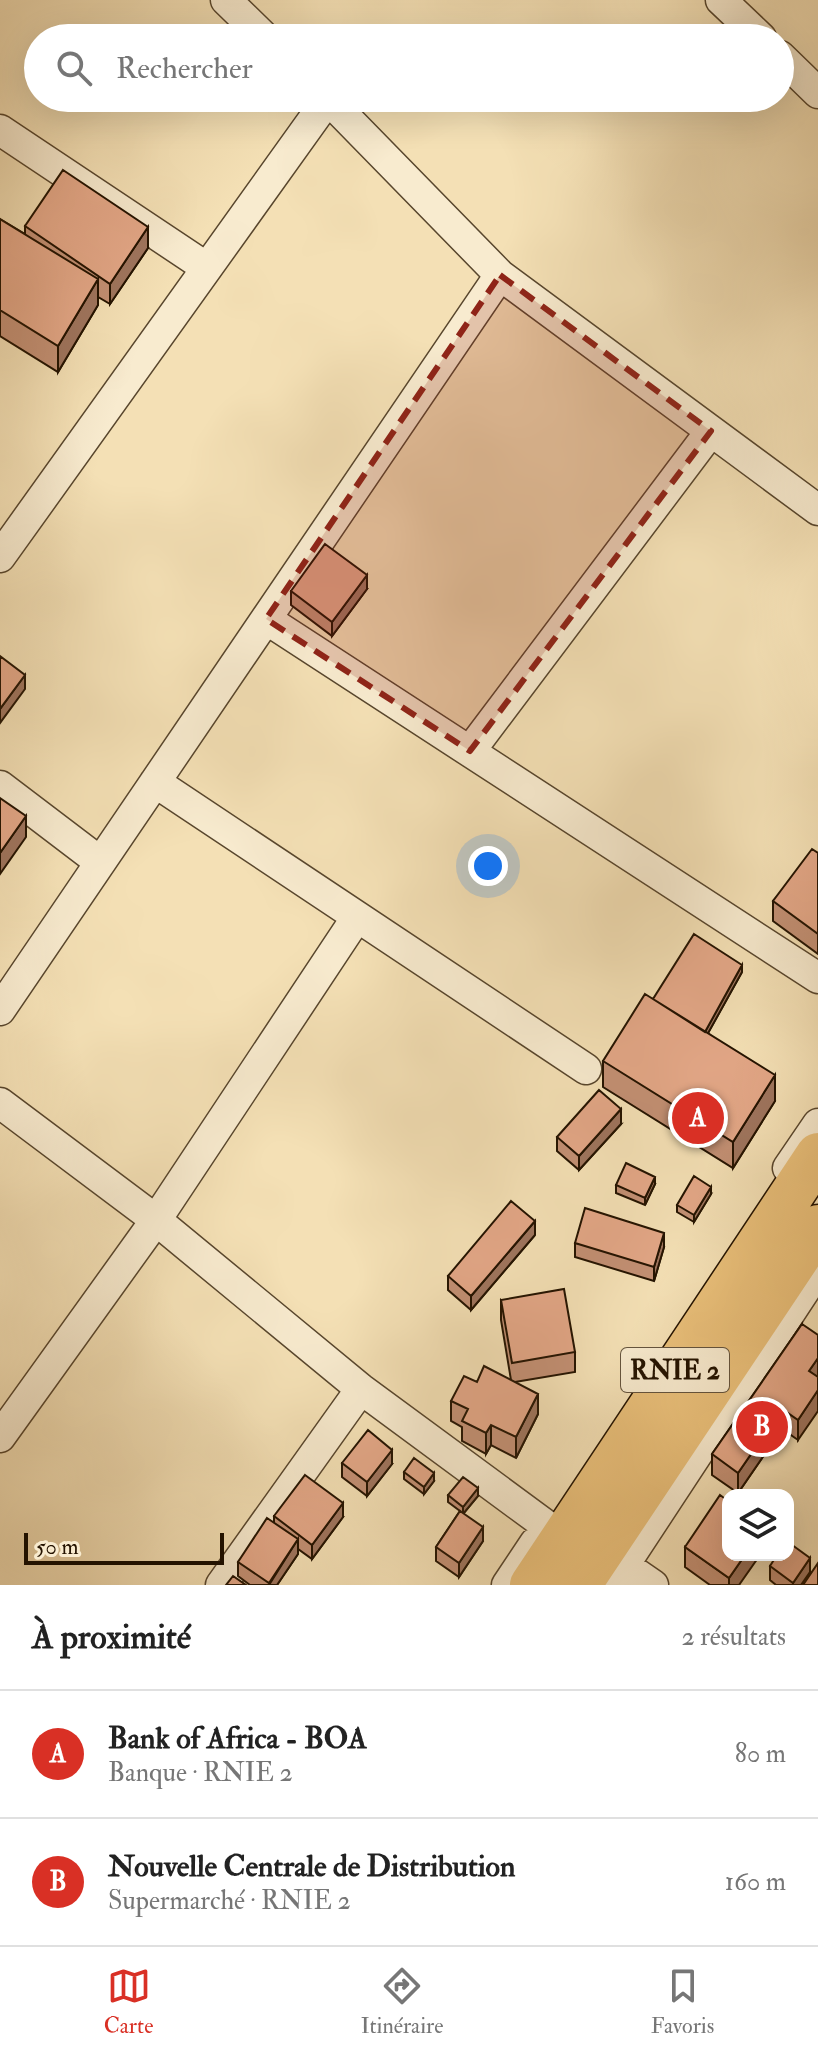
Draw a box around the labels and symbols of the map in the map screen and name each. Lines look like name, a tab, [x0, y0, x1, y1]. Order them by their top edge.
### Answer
your location	[468, 846, 508, 886]
pin: A	[672, 1088, 724, 1148]
road number: RNIE 2	[621, 1348, 729, 1392]
pin: B	[736, 1397, 788, 1457]
scale bar	[24, 1529, 224, 1565]

